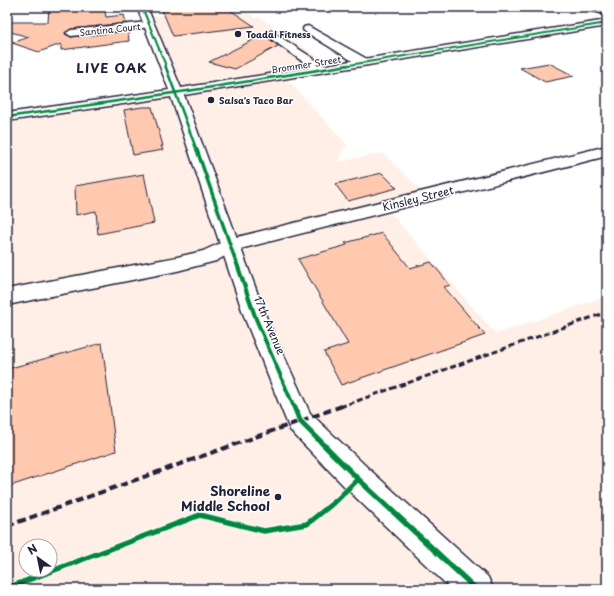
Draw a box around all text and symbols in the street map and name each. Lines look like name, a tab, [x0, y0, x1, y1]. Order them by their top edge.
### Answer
street label: Santina Court	[79, 19, 141, 39]
place label: Toadal Fitness	[246, 27, 311, 41]
marker: Toadal Fitness	[233, 29, 243, 39]
street label: Brommer Street	[270, 52, 342, 76]
district label: LIVE OAK	[76, 58, 148, 77]
place label: Salsa's Taco Bar	[219, 93, 294, 107]
marker: Salsa's Taco Bar	[206, 95, 216, 105]
street label: Kinsley Street	[381, 181, 456, 215]
street label: 17th Avenue	[250, 293, 290, 357]
place label: Shoreline Middle School	[181, 481, 271, 515]
marker: Shoreline Middle School	[273, 492, 283, 502]
north arrow	[18, 538, 58, 578]
text: N	[24, 540, 41, 559]

